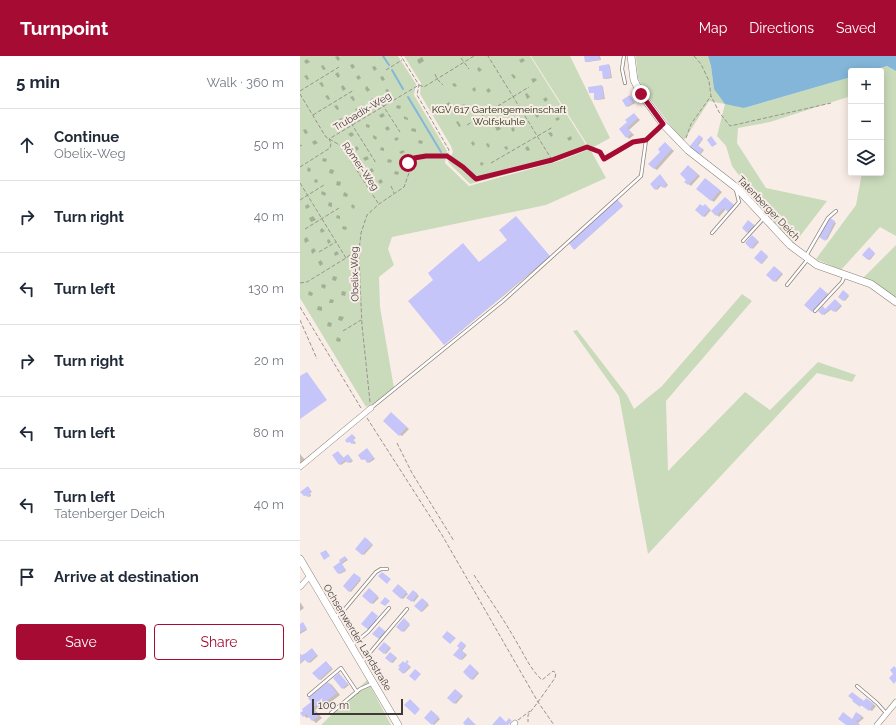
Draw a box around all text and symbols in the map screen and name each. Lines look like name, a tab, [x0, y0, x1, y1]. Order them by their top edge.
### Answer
text: Turnpoint	[20, 17, 108, 39]
text: Map	[699, 20, 727, 36]
text: Directions	[749, 20, 814, 36]
text: Saved	[836, 20, 876, 36]
map controls	[848, 68, 884, 176]
button: +	[848, 68, 884, 104]
text: 5 min	[16, 72, 60, 92]
text: Walk · 360 m	[206, 75, 284, 90]
route end	[632, 85, 650, 103]
street label: Trubadix-Weg	[331, 90, 393, 133]
park label: KGV 617 Gartengemeinschaft Wolfskuhle	[432, 104, 567, 127]
button: −	[848, 104, 884, 140]
text: Continue	[54, 128, 119, 146]
icon: ahead	[16, 134, 38, 156]
text: 50 m	[254, 137, 284, 152]
street label: Römer-Weg	[340, 140, 381, 192]
button: layers	[848, 140, 884, 176]
text: Obelix-Weg	[54, 146, 126, 161]
route start	[399, 154, 417, 172]
street label: Tatenberger Deich	[735, 174, 802, 243]
icon: right	[16, 206, 38, 228]
text: Turn right	[54, 208, 124, 226]
text: 40 m	[254, 209, 284, 224]
street label: Obelix-Weg	[349, 246, 360, 302]
icon: left	[16, 278, 38, 300]
text: Turn left	[54, 280, 115, 298]
text: 130 m	[248, 281, 284, 296]
icon: right	[16, 350, 38, 372]
text: Turn right	[54, 352, 124, 370]
text: 20 m	[254, 353, 284, 368]
icon: left	[16, 422, 38, 444]
text: Turn left	[54, 424, 115, 442]
text: 80 m	[253, 425, 284, 440]
text: Turn left	[54, 488, 115, 506]
icon: left	[16, 494, 38, 516]
text: 40 m	[254, 497, 284, 512]
text: Tatenberger Deich	[54, 506, 165, 521]
icon: arrive	[16, 566, 38, 588]
text: Arrive at destination	[54, 568, 199, 586]
street label: Ochsenwerder Landstraße	[321, 582, 394, 693]
button: Save	[16, 624, 146, 660]
button: Share	[154, 624, 284, 660]
scale bar	[312, 697, 403, 716]
text: 100 m	[318, 699, 349, 712]

